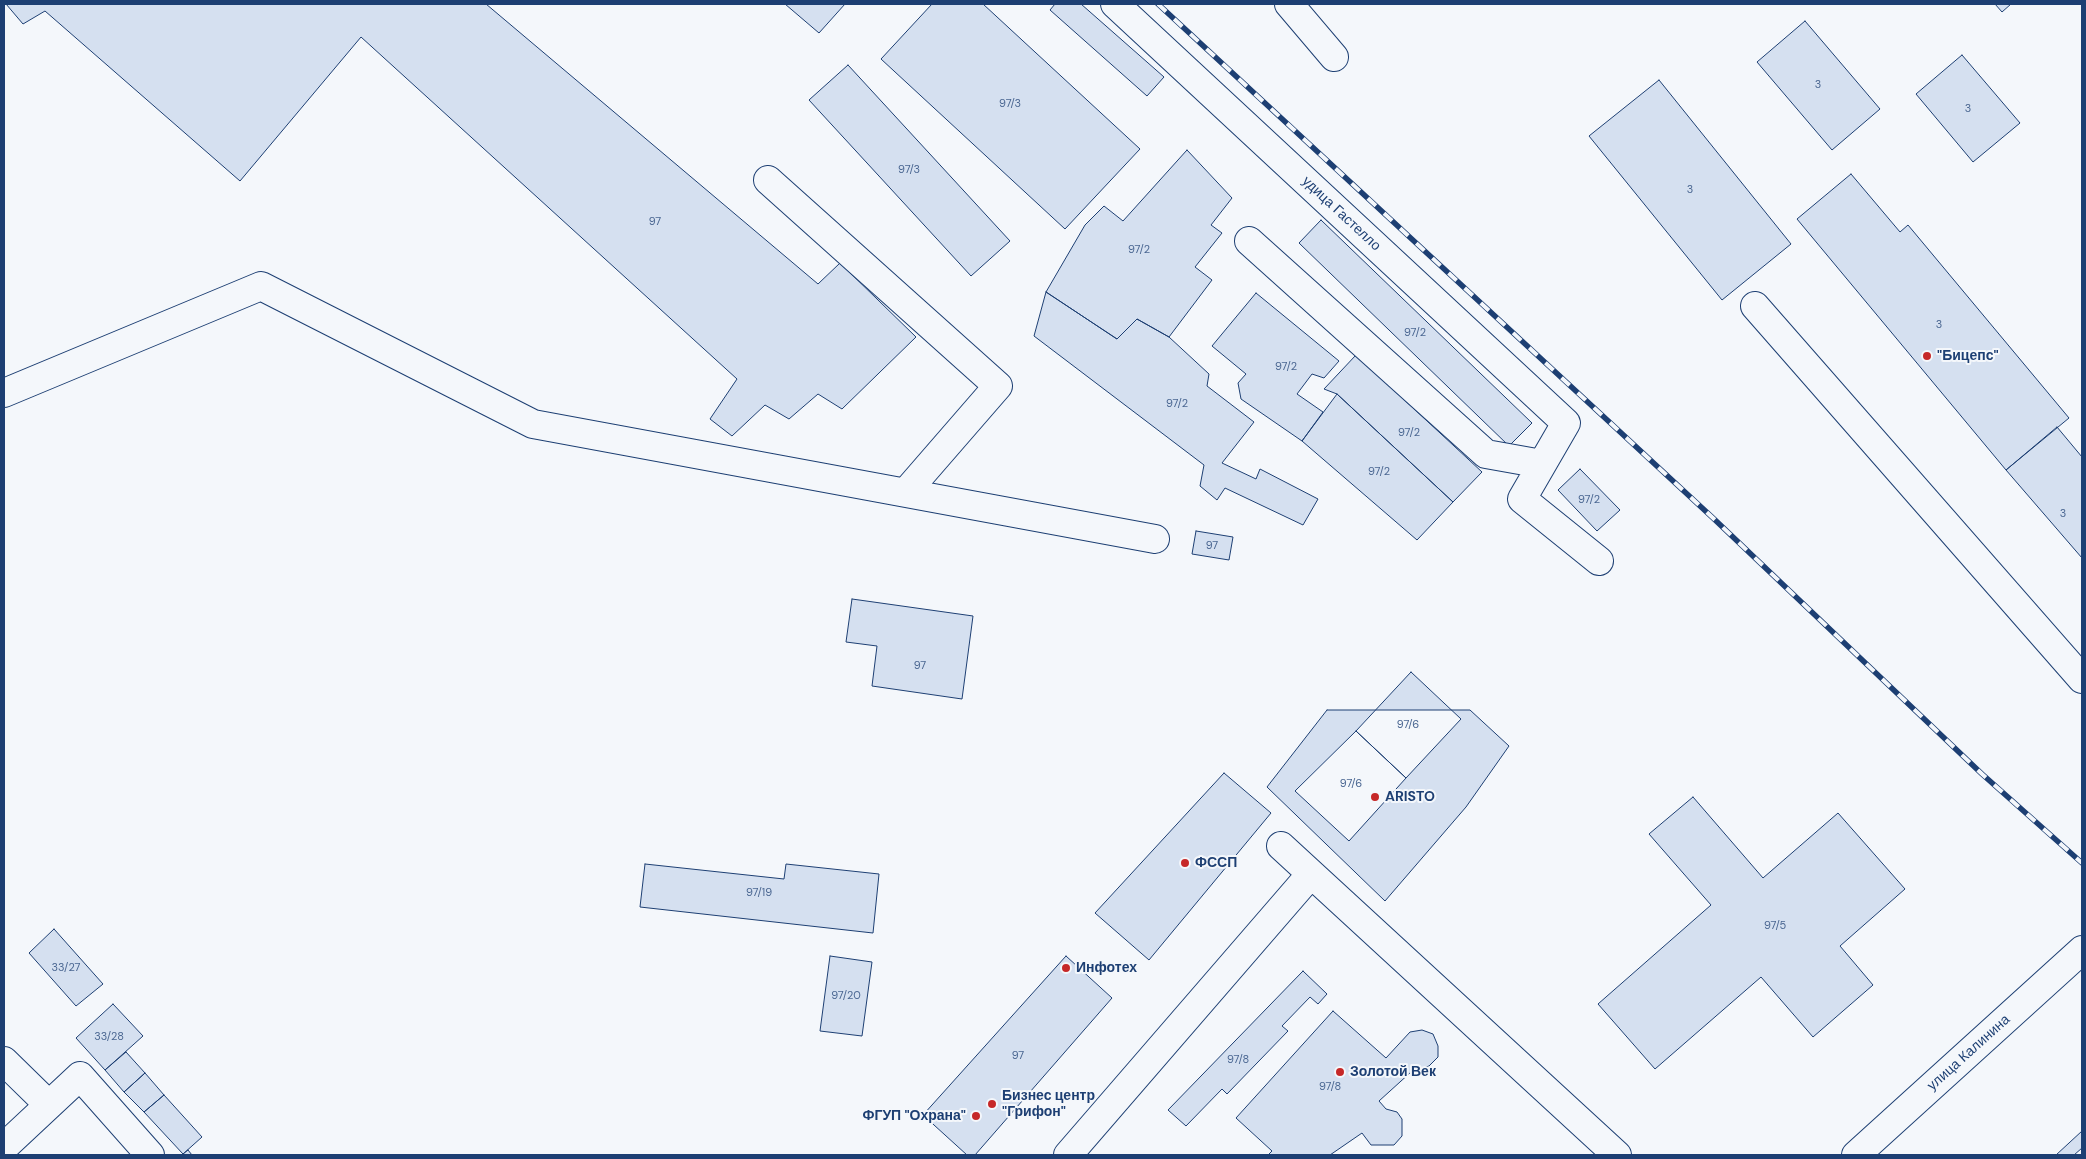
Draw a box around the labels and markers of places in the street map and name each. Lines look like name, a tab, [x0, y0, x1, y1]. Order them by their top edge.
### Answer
place label: "Бицепс"	[1937, 348, 1999, 364]
marker: "Бицепс"	[1921, 350, 1933, 362]
place label: ARISTO	[1385, 789, 1435, 805]
marker: ARISTO	[1369, 791, 1381, 803]
place label: ФССП	[1195, 855, 1237, 871]
marker: ФССП	[1179, 857, 1191, 869]
place label: Инфотех	[1076, 960, 1137, 976]
marker: Инфотех	[1060, 962, 1072, 974]
place label: Золотой Век	[1350, 1064, 1436, 1080]
marker: Золотой Век	[1334, 1066, 1346, 1078]
place label: Бизнес центр "Грифон"	[1002, 1088, 1095, 1120]
marker: Бизнес центр "Грифон"	[986, 1098, 998, 1110]
place label: ФГУП "Охрана"	[863, 1108, 966, 1124]
marker: ФГУП "Охрана"	[970, 1110, 982, 1122]

